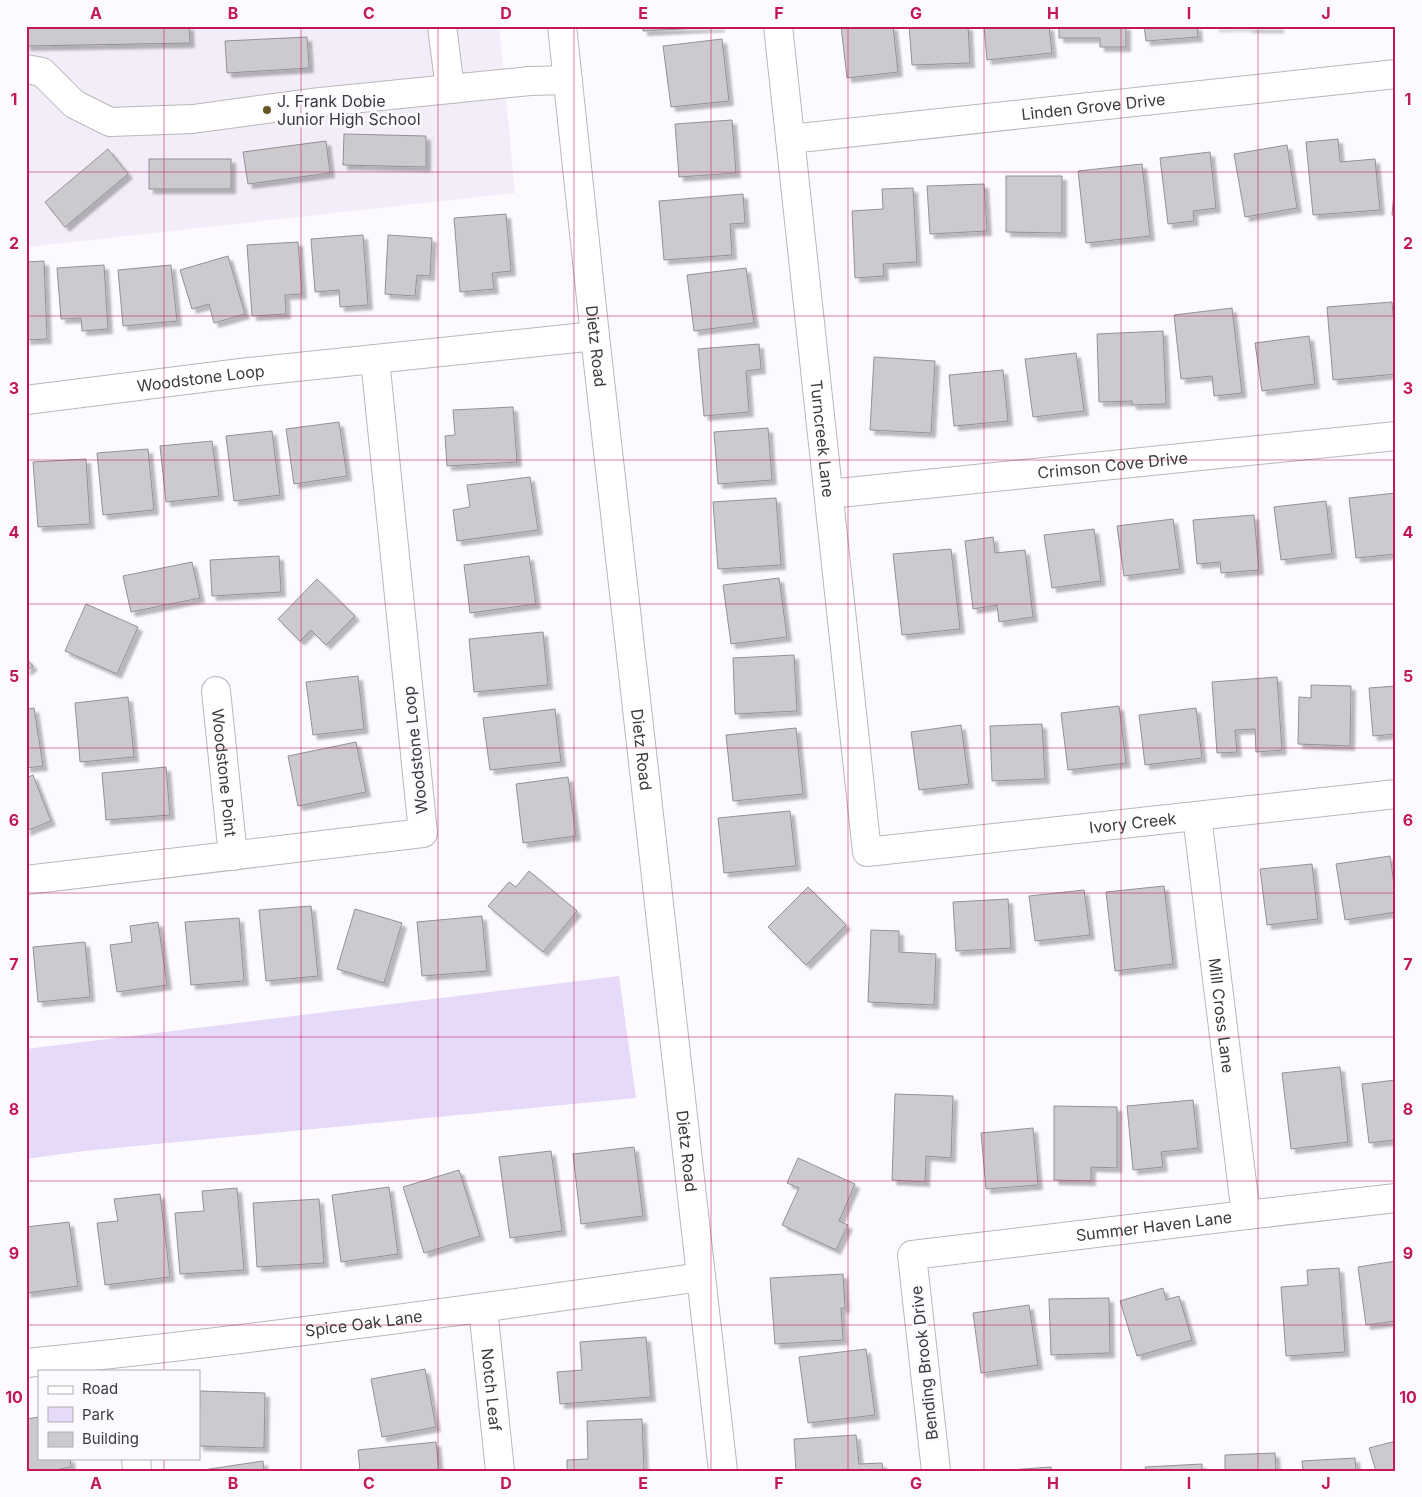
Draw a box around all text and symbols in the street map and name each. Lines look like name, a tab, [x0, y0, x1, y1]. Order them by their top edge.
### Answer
text: A	[90, 3, 102, 23]
text: B	[228, 3, 238, 23]
text: C	[363, 3, 375, 23]
text: D	[500, 3, 512, 23]
text: E	[638, 3, 648, 23]
text: F	[774, 3, 784, 23]
text: G	[910, 3, 922, 23]
text: H	[1047, 3, 1059, 23]
text: I	[1187, 3, 1191, 23]
text: J	[1321, 3, 1331, 23]
text: 1	[11, 89, 17, 109]
street label: Linden Grove Drive	[1020, 89, 1166, 124]
text: 1	[1405, 89, 1411, 109]
place label: J. Frank Dobie Junior High School	[277, 91, 421, 129]
marker: J. Frank Dobie Junior High School	[261, 104, 273, 116]
text: 2	[9, 233, 19, 253]
text: 2	[1403, 233, 1413, 253]
street label: Dietz Road	[582, 304, 611, 388]
street label: Woodstone Loop	[136, 360, 265, 396]
text: 3	[9, 378, 19, 398]
text: 3	[1403, 378, 1413, 398]
street label: Turncreek Lane	[806, 379, 839, 498]
street label: Crimson Cove Drive	[1036, 447, 1189, 483]
text: 4	[9, 522, 20, 542]
text: 4	[1403, 522, 1414, 542]
text: 5	[9, 666, 19, 686]
text: 5	[1403, 666, 1413, 686]
street label: Woodstone Loop	[398, 685, 432, 815]
street label: Woodstone Point	[208, 708, 241, 838]
street label: Dietz Road	[627, 708, 656, 791]
street label: Ivory Creek	[1088, 808, 1177, 838]
text: 6	[9, 810, 19, 830]
text: 6	[1403, 810, 1413, 830]
text: 7	[9, 954, 19, 974]
text: 7	[1403, 954, 1413, 974]
street label: Mill Cross Lane	[1205, 957, 1238, 1074]
text: 8	[9, 1099, 19, 1119]
text: 8	[1403, 1099, 1413, 1119]
street label: Dietz Road	[672, 1109, 701, 1193]
street label: Summer Haven Lane	[1075, 1207, 1233, 1245]
text: 9	[9, 1243, 19, 1263]
text: 9	[1403, 1243, 1413, 1263]
street label: Bending Brook Drive	[906, 1285, 942, 1441]
street label: Spice Oak Lane	[304, 1306, 424, 1341]
street label: Notch Leaf	[477, 1347, 506, 1432]
legend	[38, 1370, 200, 1460]
text: Road	[82, 1379, 118, 1398]
text: 10	[5, 1387, 23, 1407]
text: 10	[1399, 1387, 1417, 1407]
text: Park	[82, 1405, 115, 1424]
text: Building	[82, 1429, 139, 1448]
text: A	[90, 1473, 102, 1493]
text: B	[228, 1473, 238, 1493]
text: C	[363, 1473, 375, 1493]
text: D	[500, 1473, 512, 1493]
text: E	[638, 1473, 648, 1493]
text: F	[774, 1473, 784, 1493]
text: G	[910, 1473, 922, 1493]
text: H	[1047, 1473, 1059, 1493]
text: I	[1187, 1473, 1191, 1493]
text: J	[1321, 1473, 1331, 1493]

